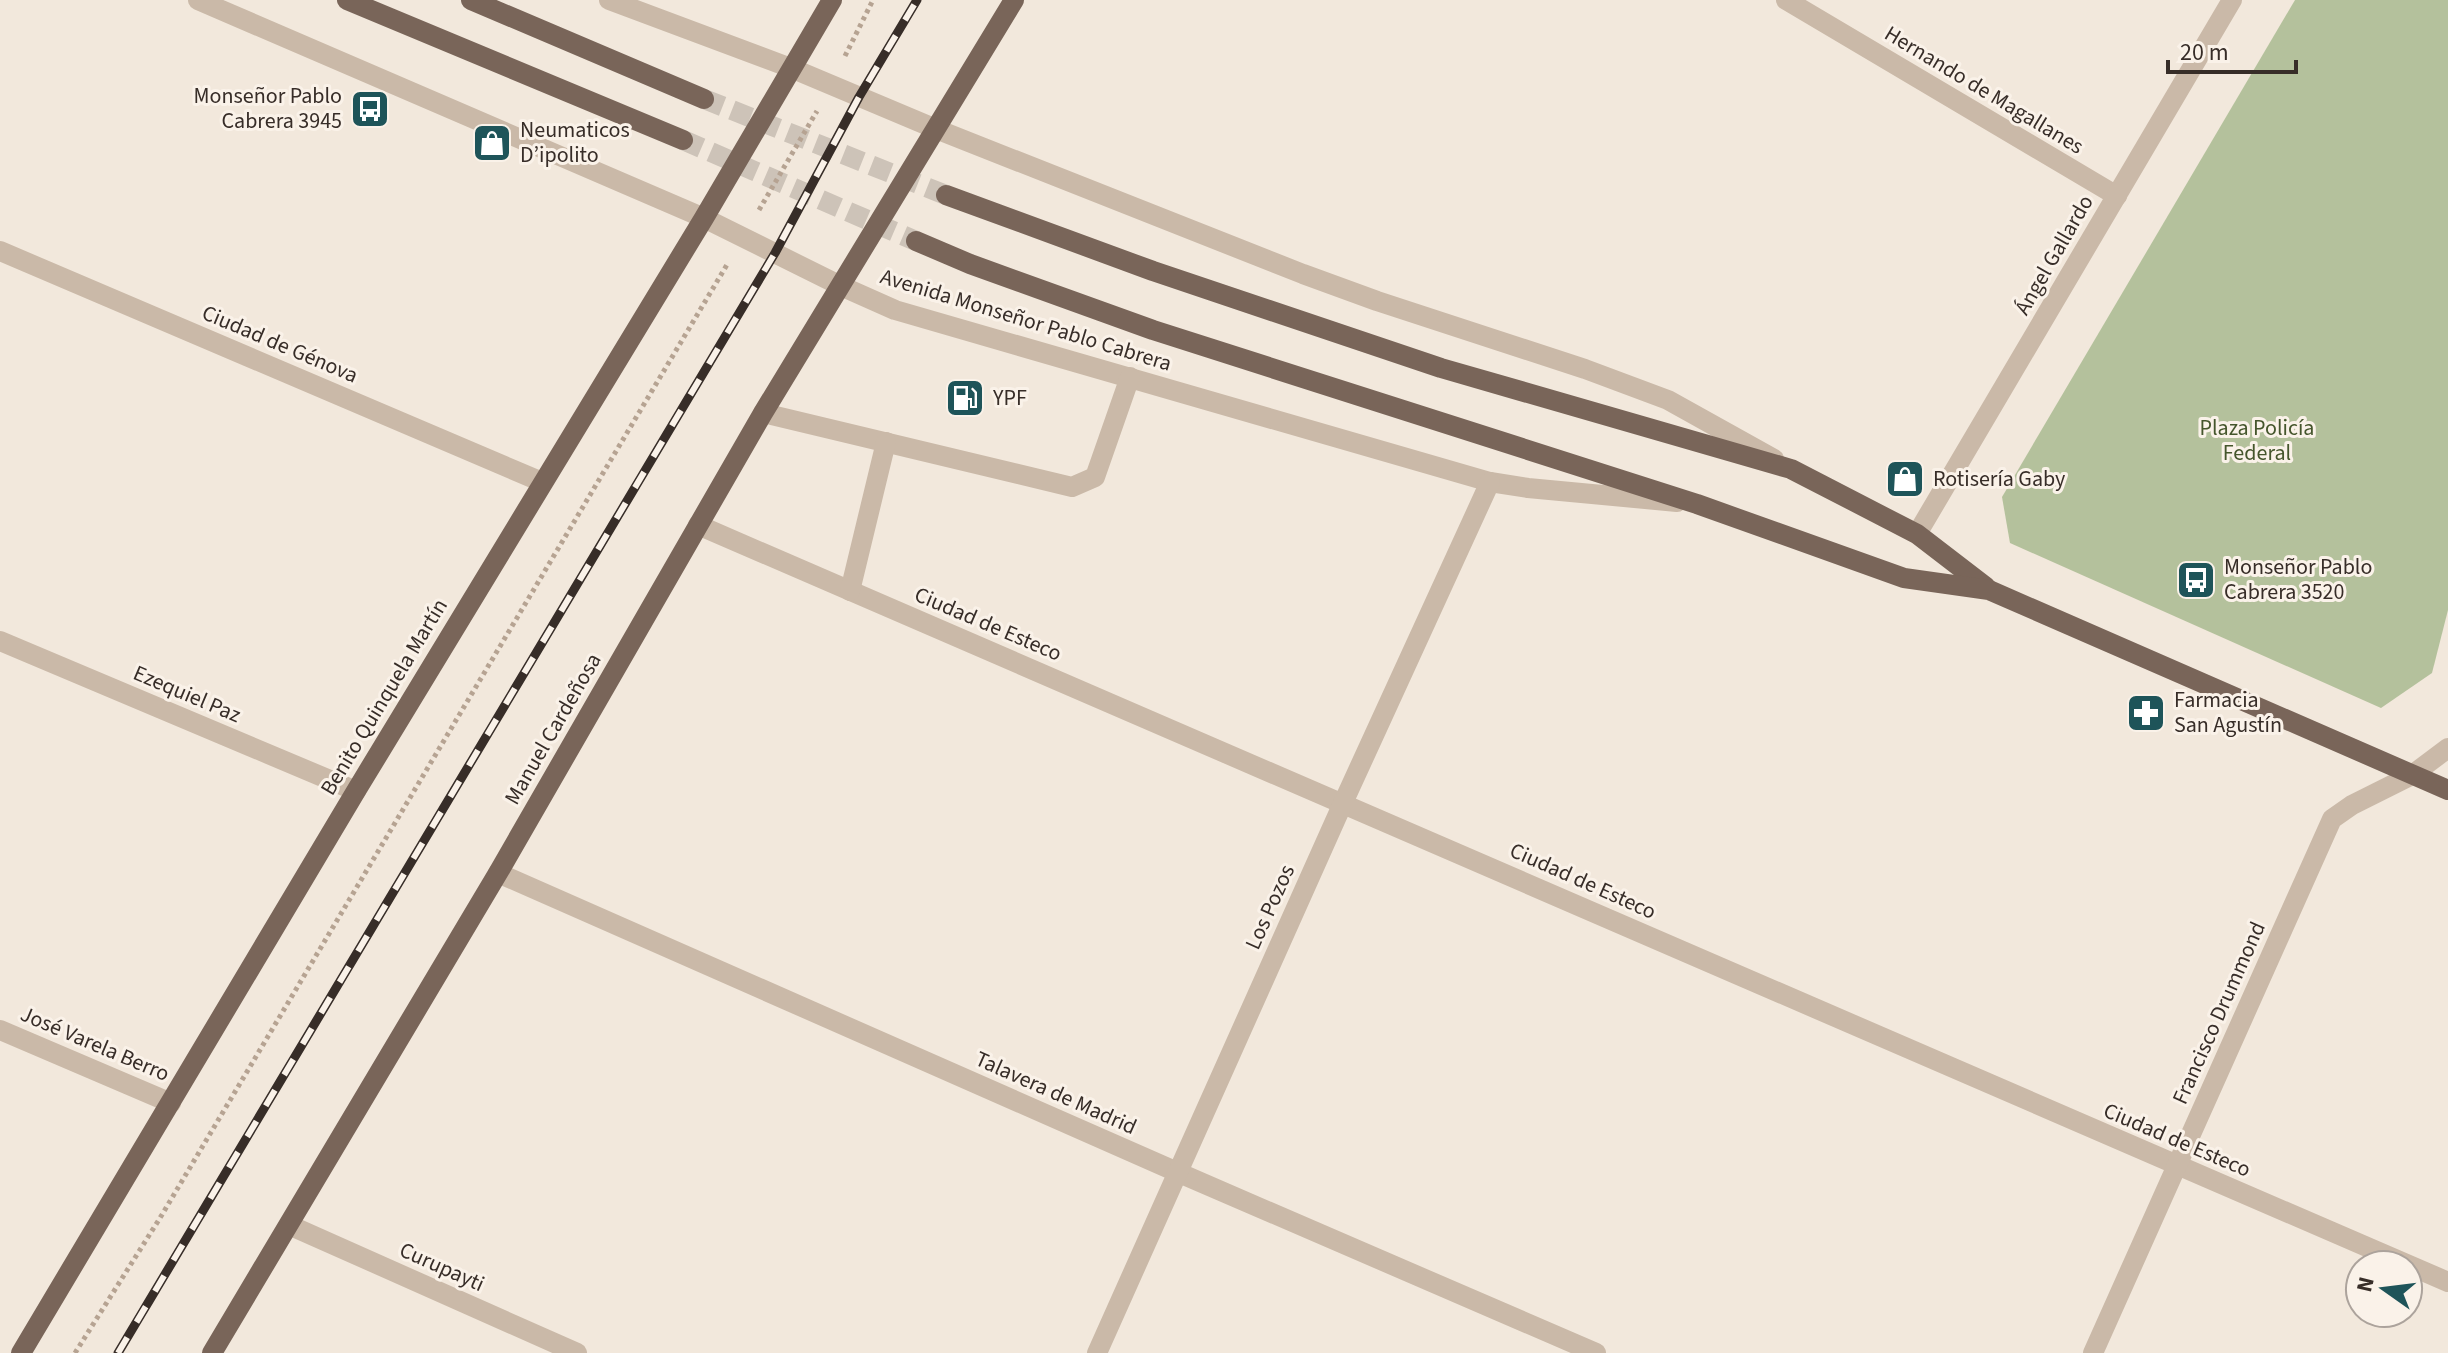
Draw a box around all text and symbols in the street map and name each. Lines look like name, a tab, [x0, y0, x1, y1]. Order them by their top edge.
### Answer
street label: Hernando de Magallanes	[1878, 18, 2090, 162]
scale bar	[2168, 24, 2296, 74]
text: 20 m	[2180, 35, 2229, 70]
place label: Monseñor Pablo Cabrera 3945	[194, 80, 342, 137]
bus stop icon: Monseñor Pablo Cabrera 3945	[349, 88, 391, 130]
place label: Neumaticos D’ipolito	[520, 114, 630, 171]
shop icon: Neumaticos D’ipolito	[471, 122, 513, 164]
street label: Ángel Gallardo	[2007, 189, 2101, 321]
street label: Avenida Monseñor Pablo Cabrera	[876, 260, 1176, 380]
street label: Ciudad de Génova	[197, 297, 363, 391]
fuel station icon: YPF	[944, 377, 986, 419]
place label: YPF	[992, 382, 1027, 414]
park label: Plaza Policía Federal	[2200, 412, 2314, 469]
shop icon: Rotisería Gaby	[1884, 458, 1926, 500]
place label: Rotisería Gaby	[1933, 463, 2066, 495]
place label: Monseñor Pablo Cabrera 3520	[2224, 551, 2372, 608]
bus stop icon: Monseñor Pablo Cabrera 3520	[2175, 559, 2217, 601]
street label: Ciudad de Esteco	[909, 579, 1067, 669]
street label: Benito Quinquela Martín	[312, 593, 456, 801]
street label: Manuel Cardeñosa	[497, 647, 609, 811]
street label: Ezequiel Paz	[128, 657, 246, 731]
place label: Farmacia San Agustín	[2174, 684, 2282, 741]
pharmacy icon: Farmacia San Agustín	[2125, 692, 2167, 734]
street label: Ciudad de Esteco	[1505, 834, 1661, 928]
street label: Los Pozos	[1237, 859, 1303, 955]
street label: Francisco Drummond	[2164, 917, 2274, 1109]
street label: José Varela Berro	[16, 998, 174, 1090]
street label: Talavera de Madrid	[970, 1043, 1142, 1143]
street label: Ciudad de Esteco	[2098, 1095, 2256, 1185]
street label: Curupayti	[394, 1234, 490, 1300]
north arrow	[2344, 1249, 2424, 1329]
text: N	[2348, 1273, 2383, 1295]

